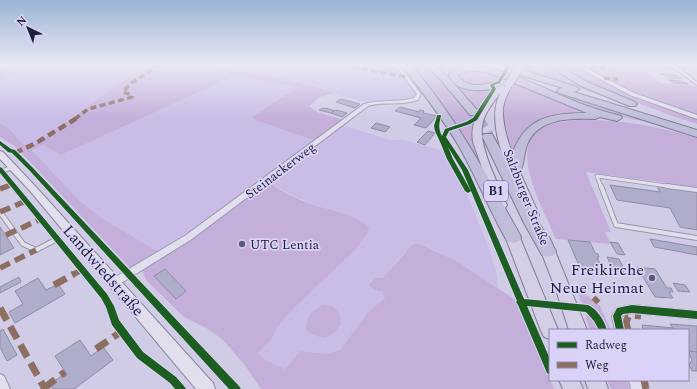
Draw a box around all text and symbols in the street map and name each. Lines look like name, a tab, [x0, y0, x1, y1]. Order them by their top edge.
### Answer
north arrow	[8, 8, 48, 48]
text: N	[12, 12, 31, 30]
street label: Steinackerweg	[241, 138, 320, 204]
street label: Salzburger Straße	[498, 146, 555, 249]
road number: B1	[484, 181, 508, 201]
street label: Landwiedstraße	[57, 220, 150, 322]
place label: UTC Lentia	[250, 235, 320, 255]
marker: UTC Lentia	[237, 239, 247, 249]
place label: Freikirche Neue Heimat	[550, 258, 644, 300]
marker: Freikirche Neue Heimat	[647, 273, 657, 283]
legend	[549, 329, 689, 381]
text: Radweg	[585, 336, 627, 355]
text: Weg	[585, 356, 609, 375]

